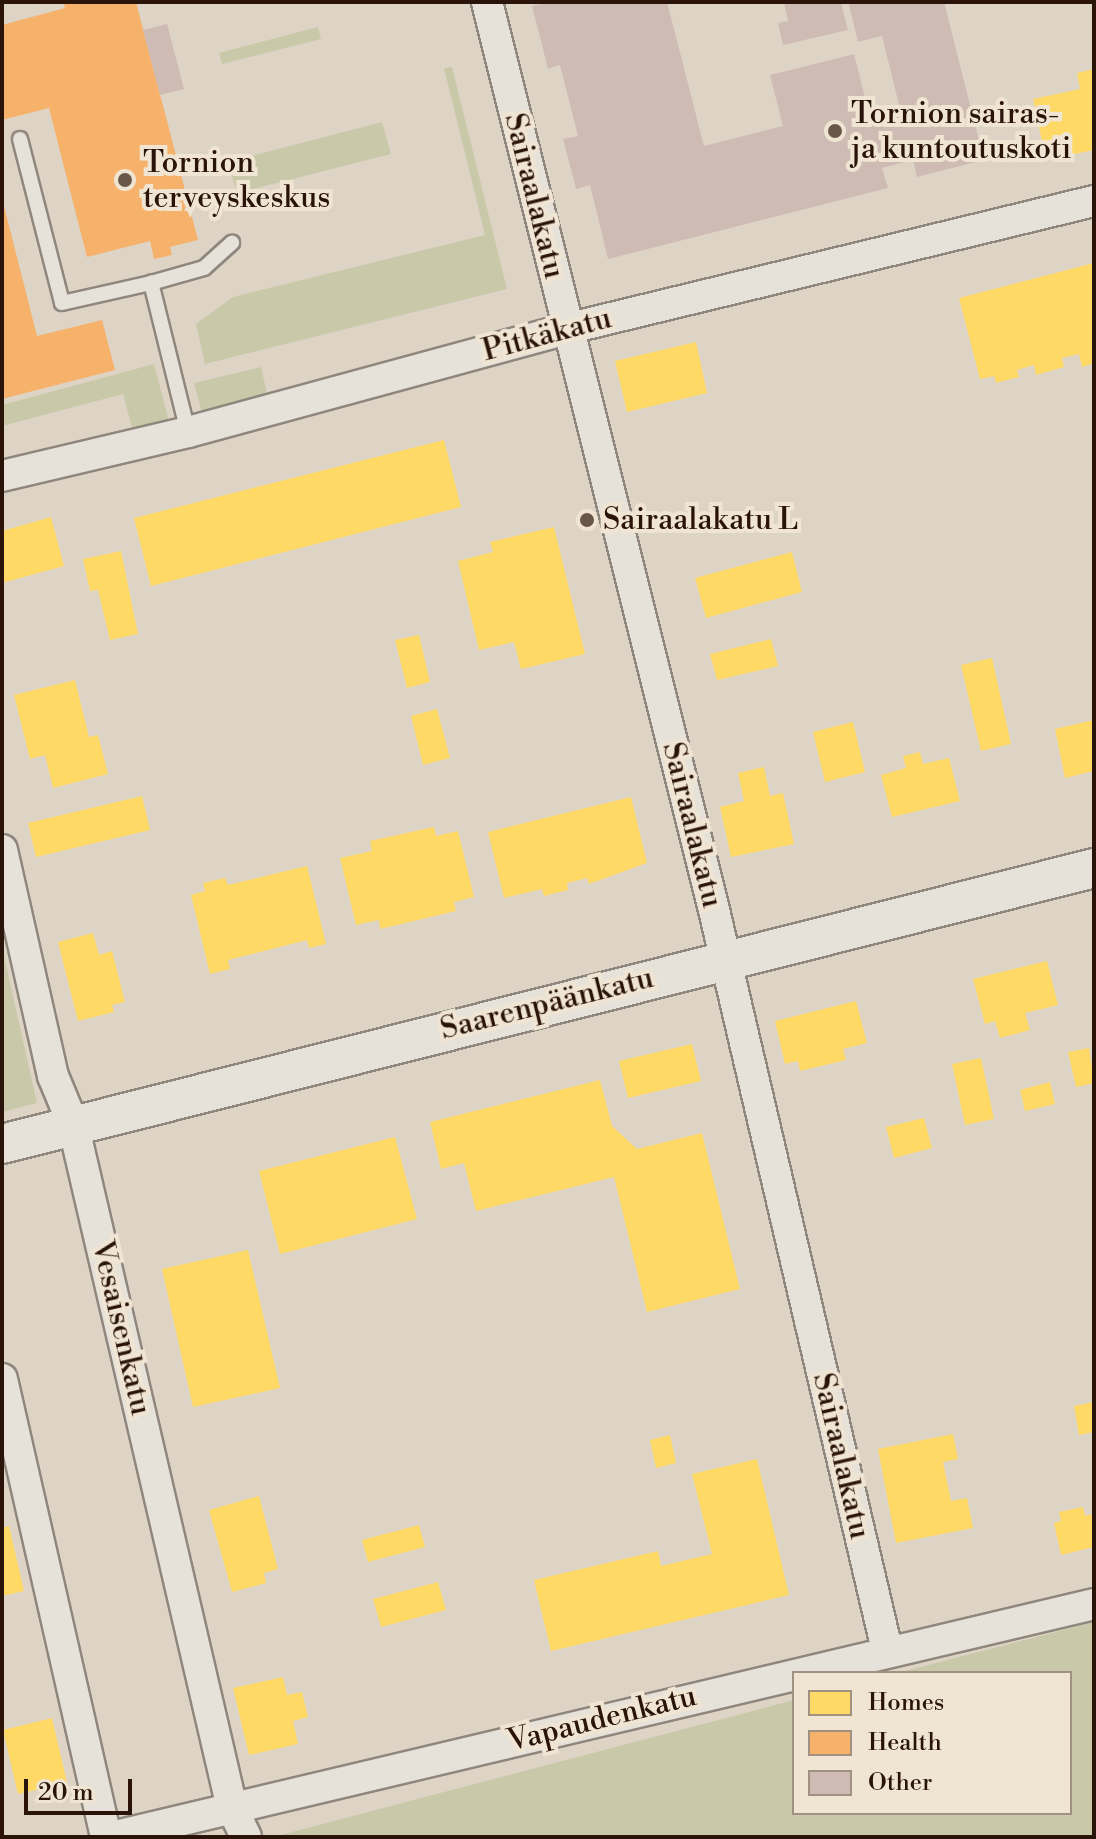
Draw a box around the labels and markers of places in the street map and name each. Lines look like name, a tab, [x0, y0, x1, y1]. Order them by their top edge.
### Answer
place label: Tornion sairas- ja kuntoutuskoti	[851, 96, 1071, 166]
marker: Tornion sairas- ja kuntoutuskoti	[826, 122, 844, 140]
place label: Tornion terveyskeskus	[143, 145, 330, 216]
marker: Tornion terveyskeskus	[114, 169, 136, 191]
place label: Sairaalakatu L	[603, 502, 798, 538]
marker: Sairaalakatu L	[578, 511, 596, 529]

